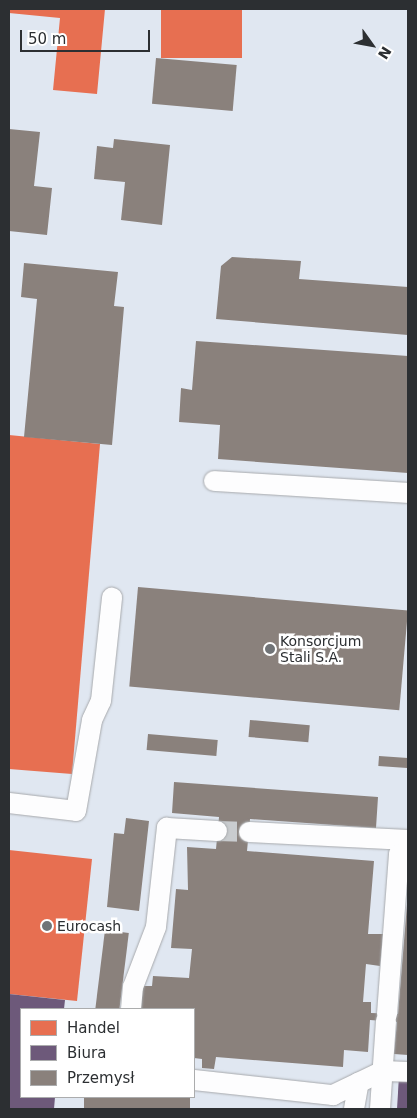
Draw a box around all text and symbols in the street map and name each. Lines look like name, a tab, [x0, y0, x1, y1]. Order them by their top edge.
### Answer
scale bar	[22, 20, 152, 52]
north arrow	[347, 20, 397, 70]
text: 50 m	[28, 30, 66, 48]
text: N	[375, 44, 395, 62]
place label: Konsorcjum Stali S.A.	[280, 633, 361, 666]
marker: Konsorcjum Stali S.A.	[264, 643, 276, 655]
place label: Eurocash	[57, 918, 121, 934]
marker: Eurocash	[41, 920, 53, 932]
legend	[20, 1008, 195, 1098]
text: Handel	[67, 1019, 120, 1037]
text: Biura	[67, 1044, 106, 1062]
text: Przemysł	[67, 1069, 135, 1087]

